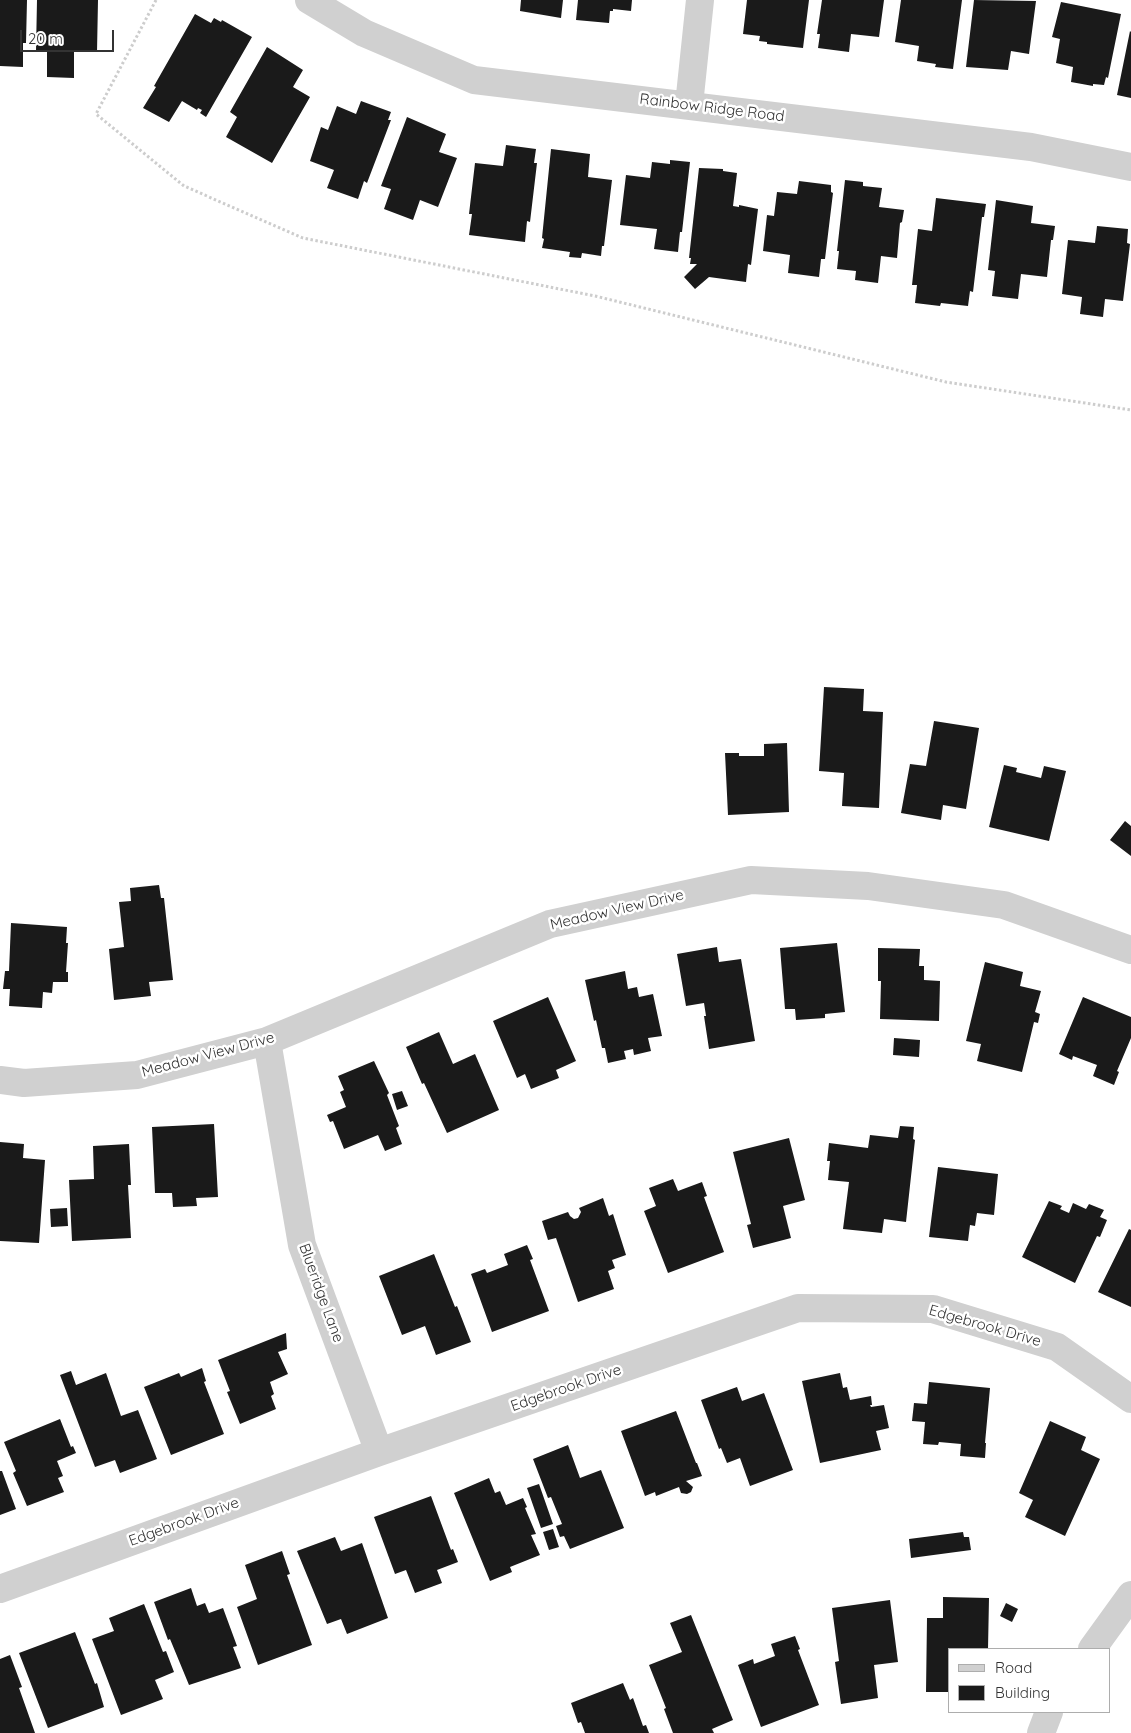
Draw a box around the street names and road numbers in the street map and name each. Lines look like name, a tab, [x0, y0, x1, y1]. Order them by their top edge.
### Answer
street label: Rainbow Ridge Road	[639, 90, 785, 126]
street label: Meadow View Drive	[548, 886, 686, 934]
street label: Meadow View Drive	[140, 1029, 276, 1081]
street label: Blueridge Lane	[295, 1241, 347, 1345]
street label: Edgebrook Drive	[927, 1301, 1043, 1351]
street label: Edgebrook Drive	[508, 1361, 624, 1415]
street label: Edgebrook Drive	[126, 1494, 242, 1550]

